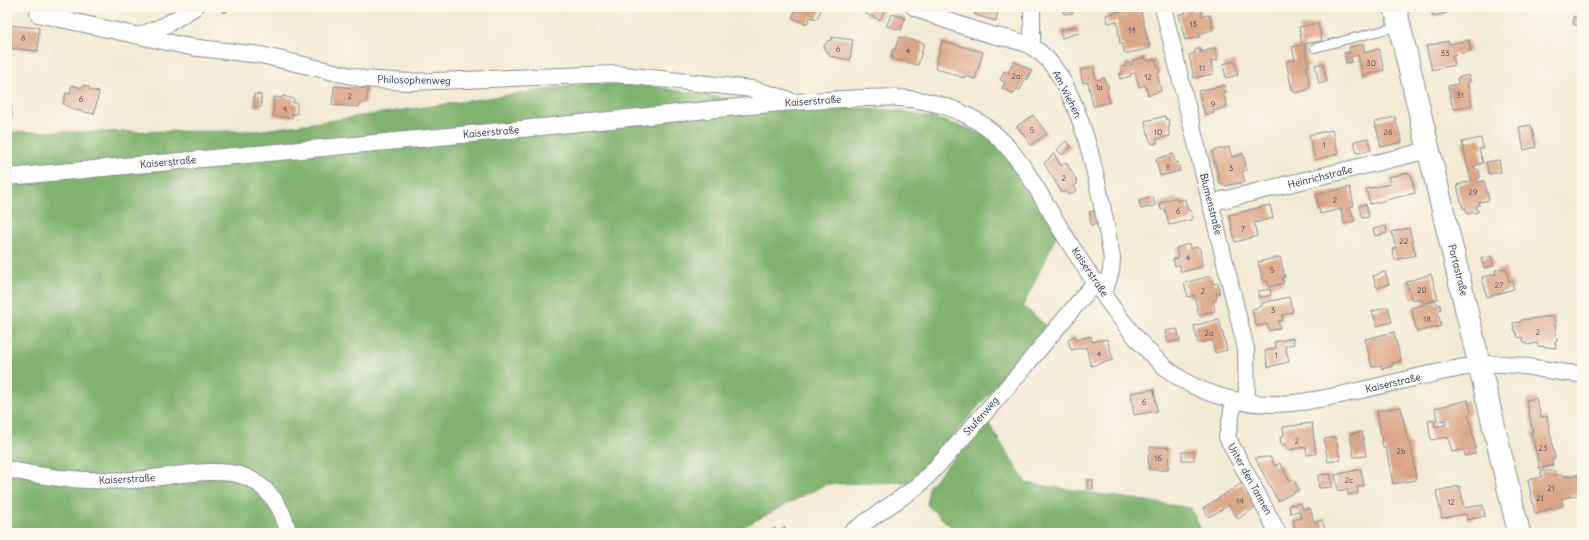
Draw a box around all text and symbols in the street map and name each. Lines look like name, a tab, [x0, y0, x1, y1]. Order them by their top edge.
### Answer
house number: 13	[1189, 19, 1197, 29]
house number: 14	[1128, 25, 1136, 35]
house number: 8	[21, 33, 26, 43]
house number: 6	[836, 44, 841, 54]
house number: 4	[906, 46, 911, 56]
house number: 33	[1440, 48, 1450, 58]
house number: 30	[1366, 58, 1376, 68]
house number: 11	[1199, 63, 1205, 73]
street label: Am Wiehen	[1050, 68, 1085, 120]
house number: 2a	[1012, 71, 1021, 81]
house number: 12	[1144, 72, 1152, 82]
street label: Philosophenweg	[377, 73, 451, 87]
house number: 1a	[1095, 82, 1103, 92]
house number: 31	[1456, 90, 1464, 100]
house number: 2	[348, 91, 353, 101]
street label: Kaiserstraße	[784, 93, 842, 109]
house number: 6	[79, 94, 84, 104]
house number: 9	[1211, 99, 1216, 109]
house number: 4	[283, 104, 288, 114]
street label: Kaiserstraße	[462, 123, 520, 141]
house number: 5	[1030, 125, 1035, 135]
house number: 10	[1154, 127, 1162, 137]
house number: 26	[1384, 127, 1393, 137]
house number: 1	[1322, 140, 1326, 150]
street label: Kaiserstraße	[139, 153, 197, 171]
house number: 8	[1166, 162, 1171, 172]
house number: 3	[1229, 163, 1234, 173]
street label: Heinrichstraße	[1286, 163, 1354, 191]
street label: Blumenstraße	[1197, 172, 1225, 236]
house number: 2	[1062, 173, 1067, 183]
house number: 29	[1469, 187, 1478, 197]
house number: 2	[1333, 195, 1338, 205]
house number: 6	[1176, 206, 1181, 216]
house number: 7	[1241, 224, 1245, 234]
house number: 22	[1400, 236, 1409, 246]
street label: Portastraße	[1445, 243, 1471, 297]
street label: Kaiserstraße	[1069, 245, 1111, 299]
house number: 4	[1186, 253, 1191, 263]
house number: 5	[1270, 265, 1275, 275]
house number: 27	[1495, 280, 1503, 290]
house number: 20	[1417, 285, 1427, 295]
house number: 2	[1201, 286, 1206, 296]
house number: 3	[1271, 305, 1276, 315]
house number: 18	[1423, 314, 1431, 324]
house number: 2	[1536, 327, 1541, 337]
house number: 2a	[1205, 328, 1214, 338]
house number: 4	[1097, 349, 1102, 359]
house number: 1	[1274, 350, 1278, 360]
street label: Kaiserstraße	[1364, 370, 1422, 396]
street label: Stufenweg	[960, 394, 1002, 438]
house number: 6	[1142, 397, 1147, 407]
house number: 2	[1295, 436, 1300, 446]
street label: Unter den Tannen	[1225, 441, 1275, 517]
house number: 23	[1539, 443, 1548, 453]
house number: 2b	[1397, 446, 1406, 456]
house number: 16	[1154, 453, 1162, 463]
street label: Kaiserstraße	[98, 471, 156, 487]
house number: 2c	[1345, 475, 1353, 485]
house number: 21	[1547, 483, 1555, 493]
house number: 21	[1536, 493, 1544, 503]
house number: 14	[1236, 496, 1244, 506]
house number: 12	[1447, 497, 1455, 507]

